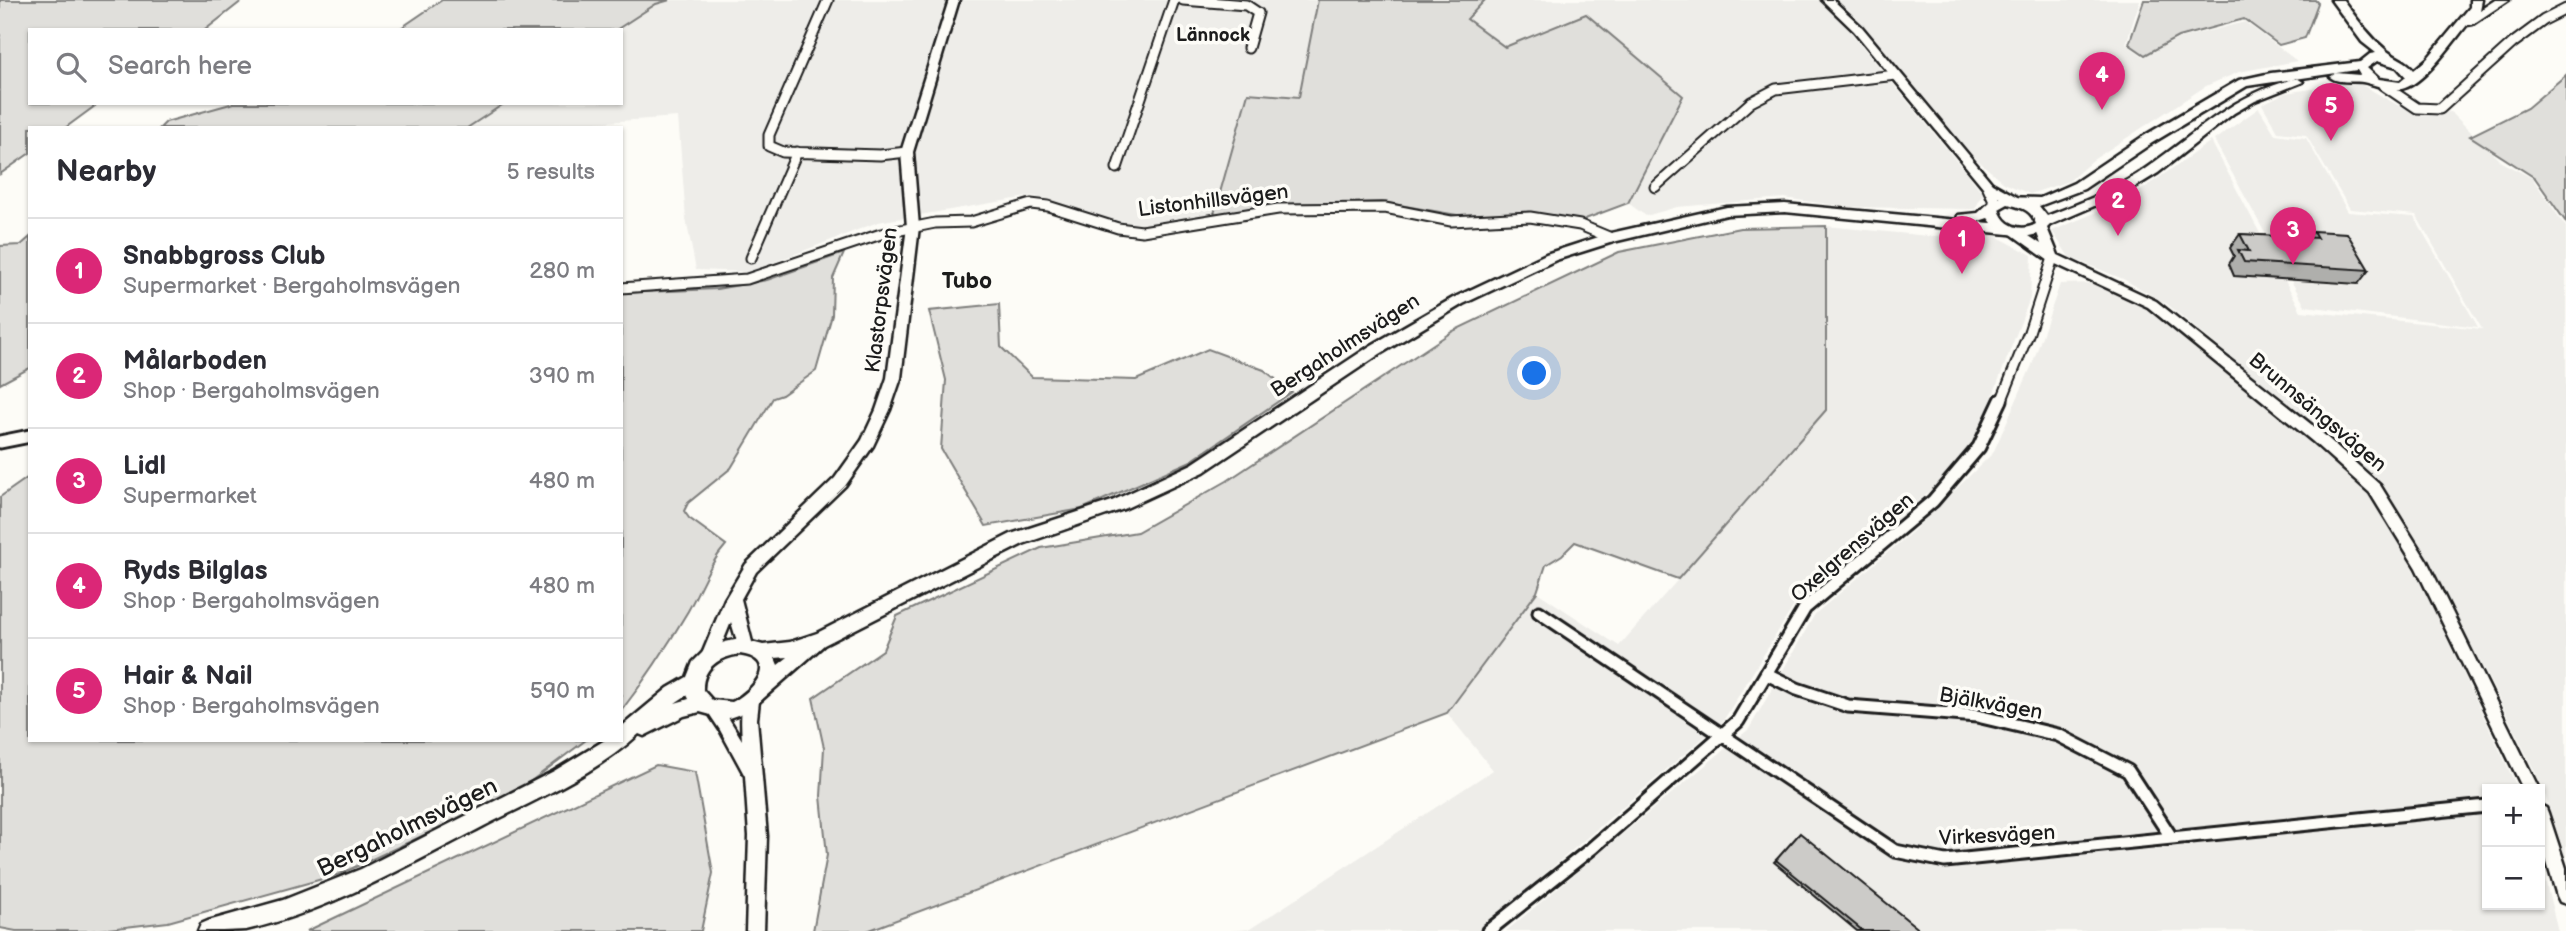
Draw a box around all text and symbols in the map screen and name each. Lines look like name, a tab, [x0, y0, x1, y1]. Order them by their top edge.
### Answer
district label: Lännock	[1176, 24, 1250, 47]
search box	[28, 28, 623, 105]
icon: search	[52, 48, 90, 86]
text: Search here	[108, 51, 252, 82]
pin: 4	[2079, 52, 2125, 110]
pin: 5	[2308, 83, 2354, 141]
text: Nearby	[56, 154, 156, 190]
text: 5 results	[507, 158, 595, 186]
pin: 2	[2095, 178, 2141, 236]
street label: Listonhillsvägen	[1136, 179, 1290, 222]
pin: 3	[2270, 207, 2316, 265]
pin: 1	[1939, 216, 1985, 274]
street label: Klastorpsvägen	[860, 226, 903, 374]
text: Snabbgross Club	[123, 241, 326, 272]
text: 1	[74, 257, 84, 285]
text: 280 m	[529, 257, 595, 285]
district label: Tubo	[942, 267, 992, 295]
text: Supermarket · Bergaholmsvägen	[123, 272, 461, 300]
street label: Bergaholmsvägen	[1266, 288, 1424, 403]
text: Målarboden	[123, 346, 267, 377]
street label: Brunnsängsvägen	[2244, 347, 2392, 477]
your location	[1517, 356, 1551, 390]
text: 2	[72, 362, 86, 390]
text: 390 m	[529, 362, 595, 390]
text: Shop · Bergaholmsvägen	[123, 377, 380, 405]
text: Lidl	[123, 451, 166, 482]
text: 3	[72, 467, 86, 495]
text: 480 m	[529, 467, 595, 495]
text: Supermarket	[123, 482, 257, 510]
street label: Oxelgrensvägen	[1786, 487, 1919, 607]
text: Ryds Bilglas	[123, 556, 268, 587]
text: 4	[72, 572, 86, 600]
text: 480 m	[529, 572, 595, 600]
text: Shop · Bergaholmsvägen	[123, 587, 380, 615]
text: Hair & Nail	[123, 661, 253, 692]
text: 5	[72, 677, 86, 705]
text: 590 m	[530, 677, 595, 705]
street label: Bjälkvägen	[1937, 682, 2045, 725]
text: Shop · Bergaholmsvägen	[123, 692, 380, 720]
street label: Bergaholmsvägen	[312, 771, 502, 884]
map controls	[2482, 784, 2545, 910]
button: +	[2482, 784, 2545, 847]
street label: Virkesvägen	[1938, 820, 2056, 851]
button: −	[2482, 847, 2545, 910]

